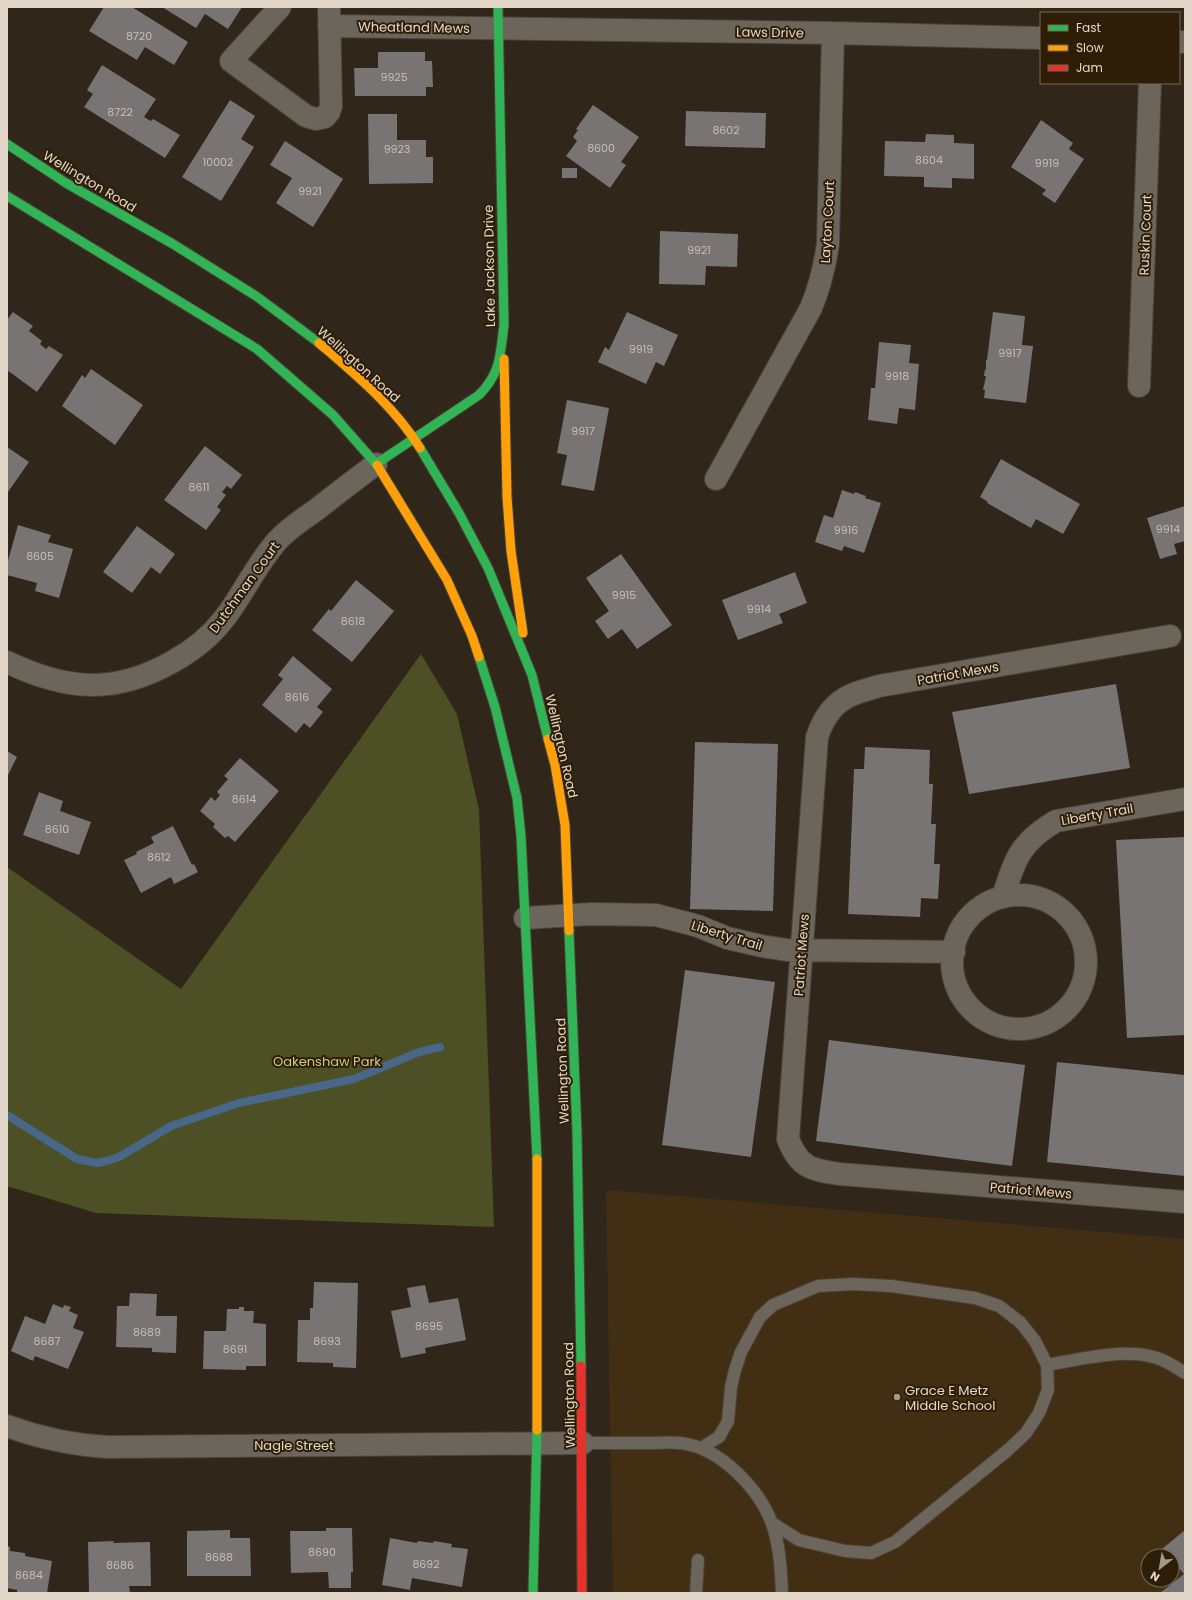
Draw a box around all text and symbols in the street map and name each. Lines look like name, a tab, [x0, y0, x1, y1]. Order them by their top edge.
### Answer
legend	[1040, 12, 1180, 84]
street label: Wheatland Mews	[358, 17, 470, 38]
text: Fast	[1076, 19, 1101, 36]
street label: Laws Drive	[736, 22, 804, 43]
house number: 8720	[126, 28, 152, 44]
text: Slow	[1076, 39, 1104, 56]
text: Jam	[1076, 59, 1103, 76]
house number: 9925	[380, 69, 408, 85]
house number: 8722	[107, 104, 133, 120]
house number: 8602	[712, 122, 740, 138]
house number: 8600	[587, 140, 615, 156]
house number: 9923	[384, 141, 410, 157]
street label: Wellington Road	[39, 146, 140, 217]
house number: 8604	[915, 152, 943, 168]
house number: 10002	[203, 154, 233, 170]
house number: 9919	[1035, 155, 1059, 171]
street label: Layton Court	[816, 180, 839, 264]
house number: 9921	[298, 183, 322, 199]
street label: Ruskin Court	[1135, 194, 1156, 276]
street label: Lake Jackson Drive	[479, 205, 500, 327]
house number: 9921	[687, 242, 711, 258]
street label: Wellington Road	[313, 322, 404, 407]
house number: 9919	[629, 341, 653, 357]
house number: 9917	[998, 345, 1022, 361]
house number: 9918	[885, 368, 909, 384]
house number: 9917	[571, 423, 595, 439]
house number: 8611	[189, 479, 209, 495]
house number: 9914	[1156, 521, 1180, 537]
house number: 9916	[834, 522, 858, 538]
street label: Dutchman Court	[205, 538, 284, 637]
house number: 8605	[26, 548, 54, 564]
house number: 9915	[612, 587, 636, 603]
house number: 9914	[747, 601, 771, 617]
house number: 8618	[341, 613, 365, 629]
street label: Patriot Mews	[916, 657, 1000, 690]
house number: 8616	[285, 689, 309, 705]
street label: Wellington Road	[540, 692, 583, 800]
house number: 8614	[232, 791, 256, 807]
street label: Liberty Trail	[1059, 799, 1135, 830]
house number: 8610	[45, 821, 69, 837]
house number: 8612	[147, 849, 171, 865]
street label: Patriot Mews	[789, 913, 814, 997]
street label: Liberty Trail	[689, 916, 765, 955]
street label: Wellington Road	[551, 1018, 574, 1124]
park label: Oakenshaw Park	[273, 1052, 381, 1071]
street label: Patriot Mews	[989, 1177, 1073, 1204]
house number: 8695	[415, 1318, 443, 1334]
house number: 8689	[133, 1324, 161, 1340]
house number: 8687	[34, 1333, 60, 1349]
house number: 8693	[313, 1333, 341, 1349]
house number: 8691	[223, 1341, 247, 1357]
street label: Wellington Road	[559, 1342, 580, 1448]
place label: Grace E Metz Middle School	[905, 1381, 995, 1415]
marker: Grace E Metz Middle School	[892, 1392, 902, 1402]
street label: Nagle Street	[254, 1436, 334, 1455]
house number: 8690	[308, 1544, 336, 1560]
north arrow	[1140, 1548, 1180, 1588]
house number: 8688	[205, 1549, 233, 1565]
house number: 8692	[412, 1556, 440, 1572]
house number: 8686	[106, 1557, 134, 1573]
house number: 8684	[15, 1567, 43, 1583]
text: N	[1147, 1568, 1163, 1586]

